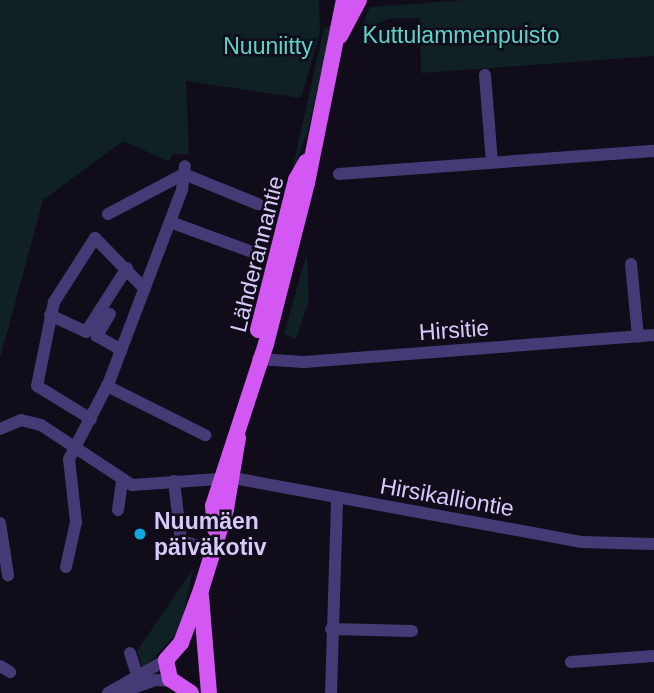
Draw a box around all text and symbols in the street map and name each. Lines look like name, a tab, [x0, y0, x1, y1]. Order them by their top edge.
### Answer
park label: Kuttulammenpuisto	[363, 21, 559, 49]
park label: Nuuniitty	[223, 32, 313, 60]
street label: Lähderannantie	[224, 173, 290, 335]
street label: Hirsitie	[418, 314, 490, 346]
street label: Hirsikalliontie	[378, 472, 516, 522]
place label: Nuumäen päiväkotiv	[154, 507, 266, 561]
marker: Nuumäen päiväkotiv	[132, 526, 148, 542]

